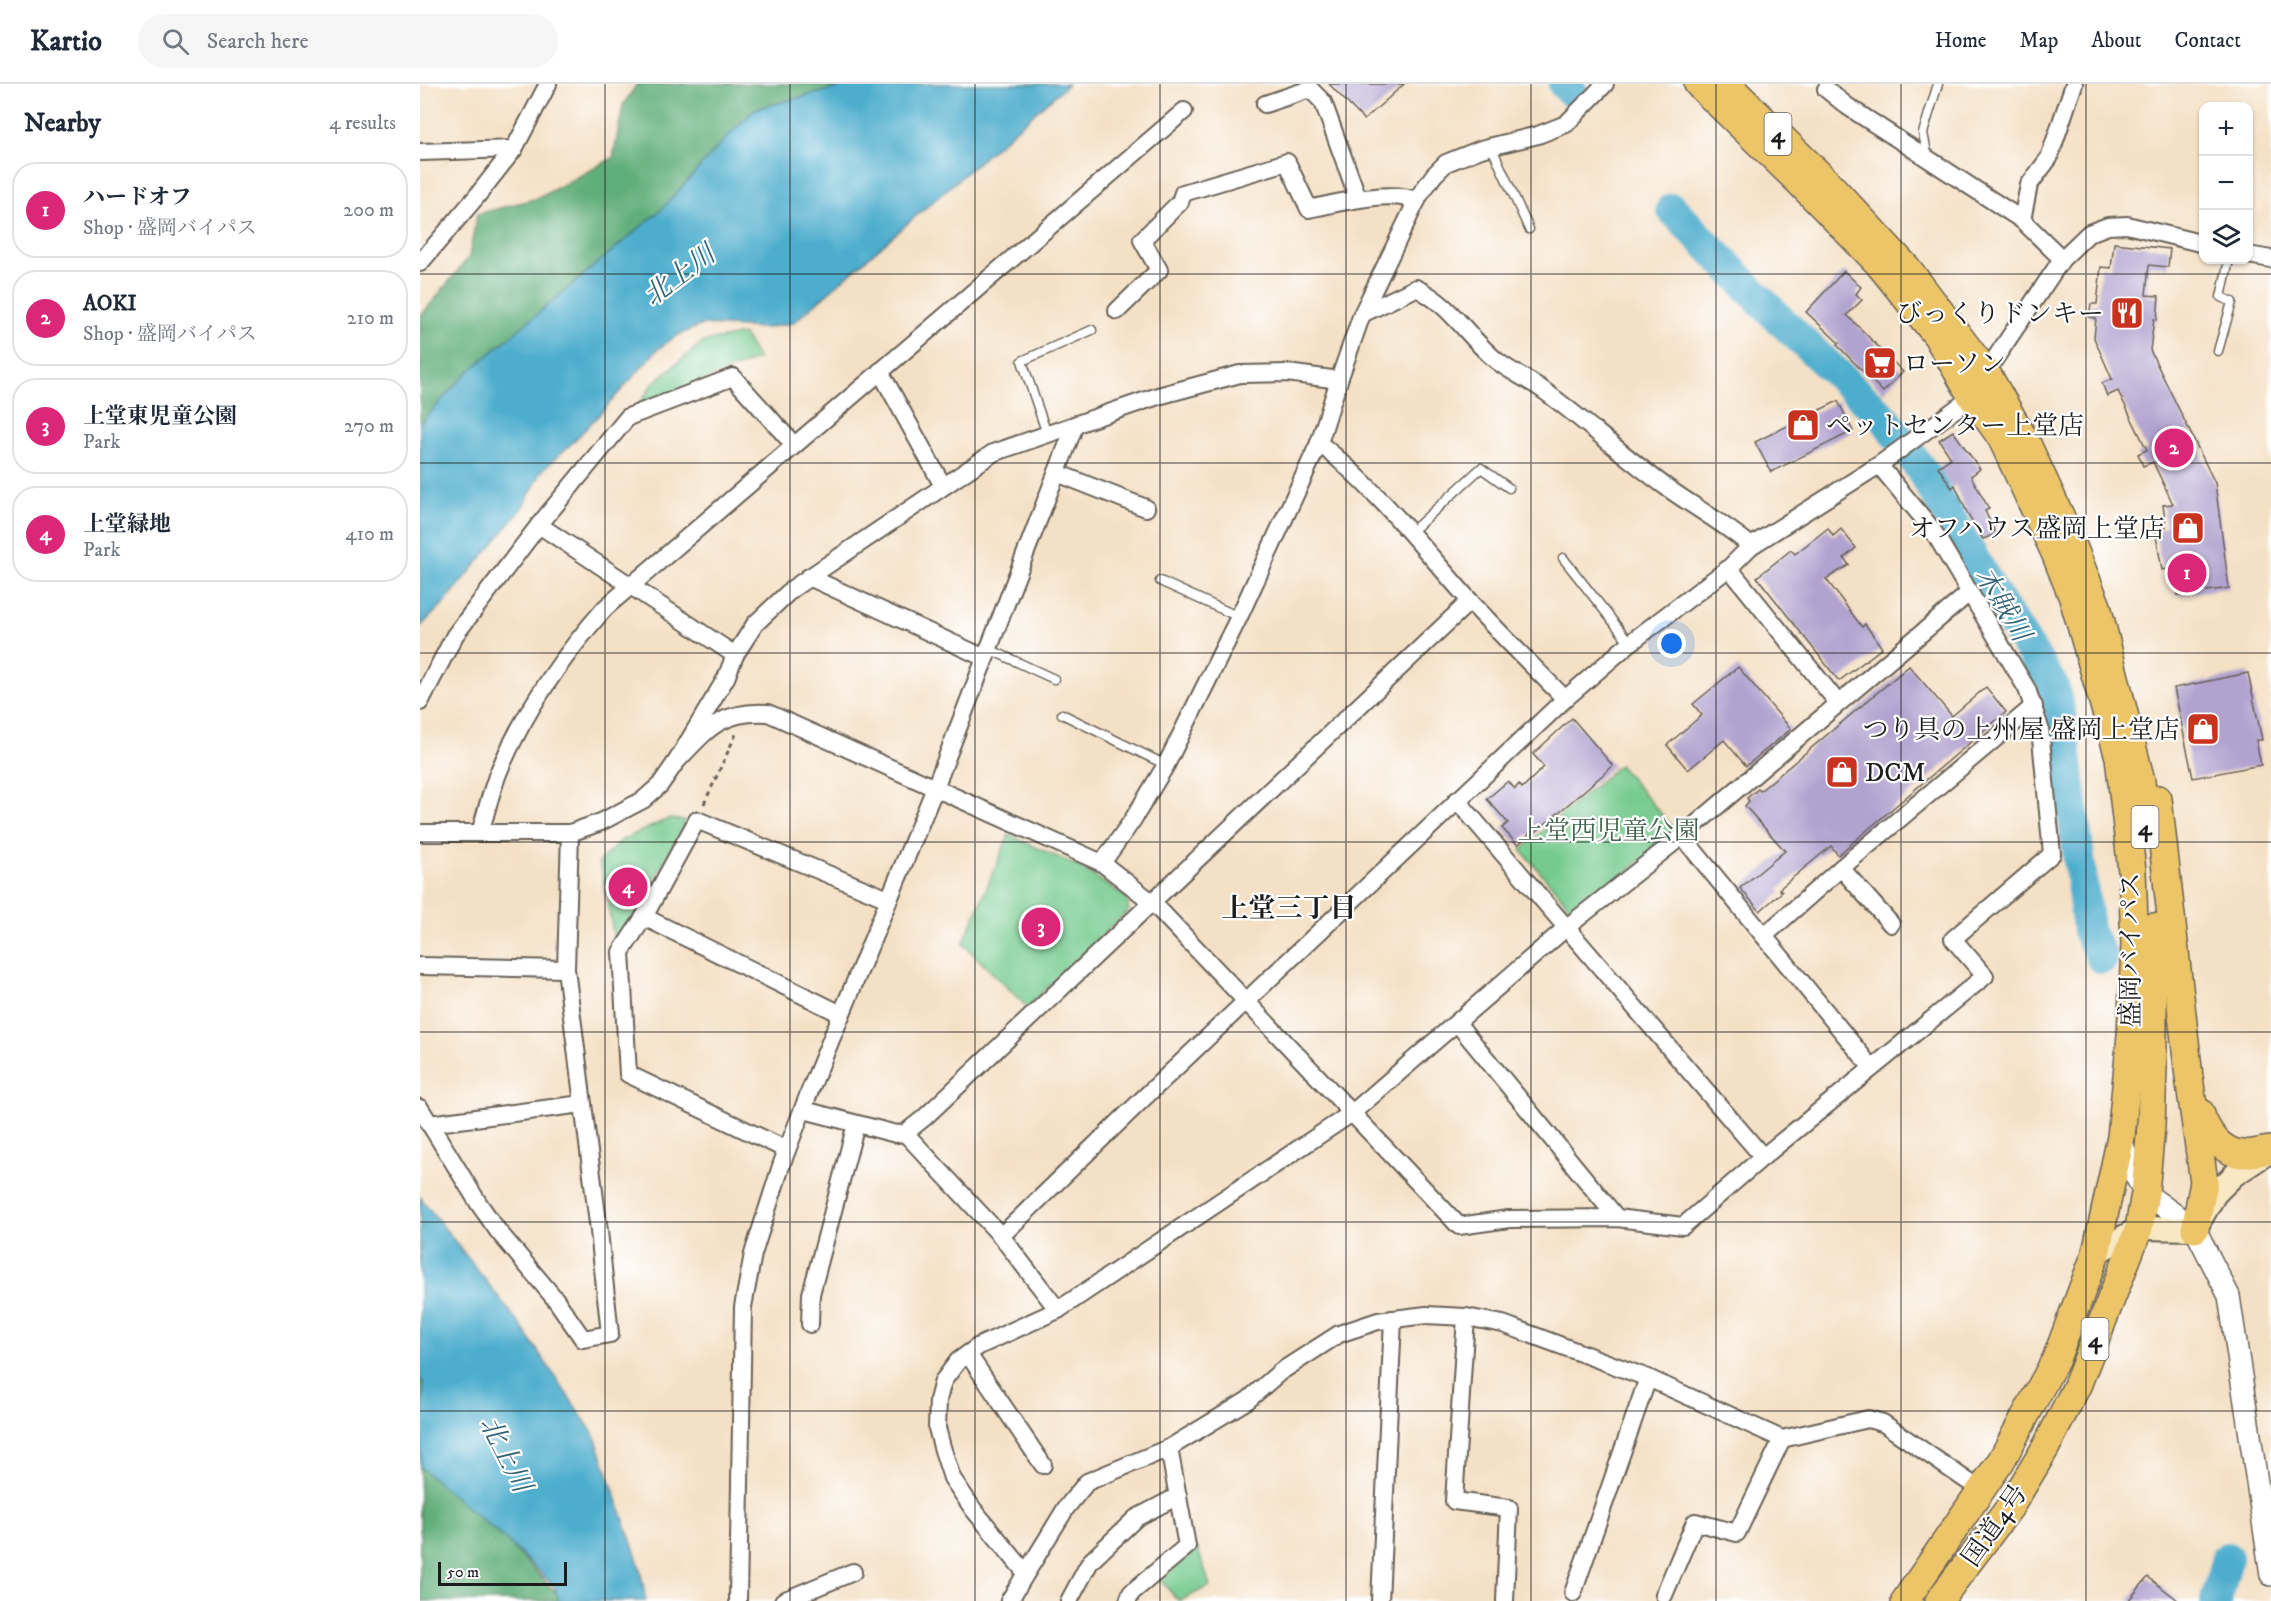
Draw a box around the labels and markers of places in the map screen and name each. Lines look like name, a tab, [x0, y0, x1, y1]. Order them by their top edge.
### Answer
restaurant icon: びっくりドンキー	[2109, 295, 2145, 331]
place label: びっくりドンキー	[1896, 298, 2104, 331]
supermarket icon: ローソン	[1862, 345, 1898, 381]
place label: ローソン	[1903, 348, 2006, 381]
shop icon: ペットセンター上堂店	[1785, 407, 1821, 443]
place label: ペットセンター上堂店	[1826, 410, 2084, 443]
pin: 2	[2154, 426, 2194, 470]
shop icon: オフハウス盛岡上堂店	[2170, 510, 2206, 546]
place label: オフハウス盛岡上堂店	[1909, 513, 2165, 546]
pin: 1	[2168, 550, 2206, 596]
shop icon: つり具の上州屋 盛岡上堂店	[2185, 711, 2221, 747]
place label: つり具の上州屋 盛岡上堂店	[1862, 714, 2180, 747]
shop icon: DCM	[1824, 754, 1860, 790]
place label: DCM	[1865, 757, 1925, 790]
pin: 4	[608, 864, 648, 910]
pin: 3	[1022, 904, 1060, 950]

